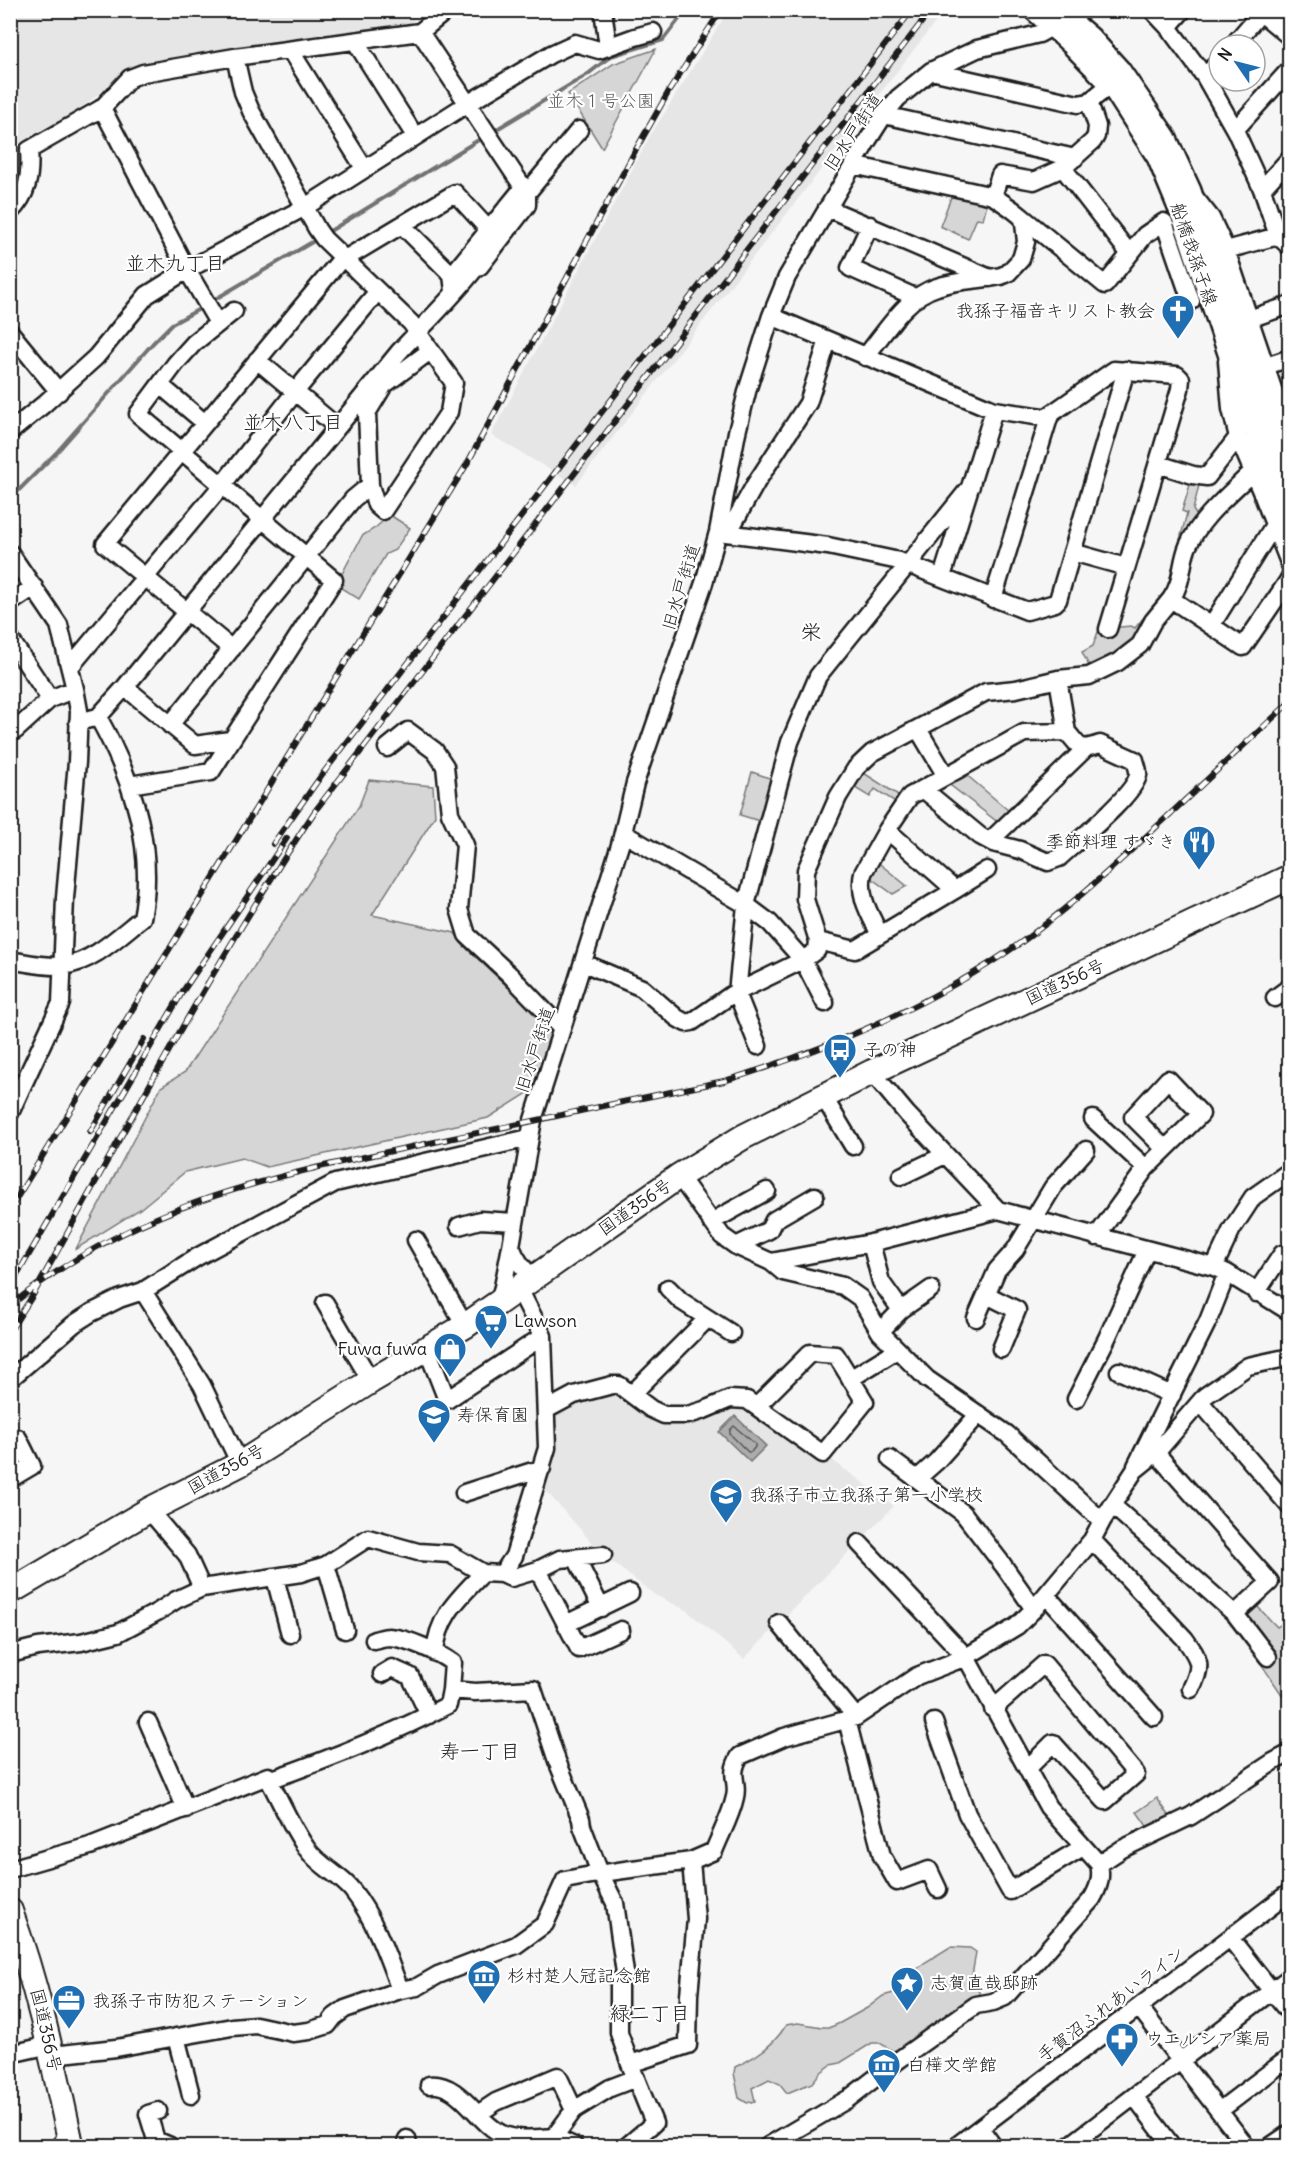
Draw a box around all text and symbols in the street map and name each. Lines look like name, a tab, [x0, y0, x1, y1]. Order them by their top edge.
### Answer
north arrow	[1207, 33, 1267, 93]
text: N	[1213, 44, 1236, 65]
street label: 旧水戸街道	[818, 88, 887, 175]
park label: 並木１号公園	[547, 89, 655, 112]
street label: 船橋我孫子線	[1166, 199, 1223, 309]
district label: 並木九丁目	[125, 250, 225, 275]
church icon: 我孫子福音キリスト教会	[1160, 293, 1196, 340]
place label: 我孫子福音キリスト教会	[956, 299, 1155, 322]
district label: 並木八丁目	[243, 409, 343, 434]
street label: 旧水戸街道	[656, 540, 705, 633]
district label: 栄	[801, 618, 822, 645]
restaurant icon: 季節料理 すゞき	[1181, 824, 1217, 871]
place label: 季節料理 すゞき	[1046, 830, 1176, 853]
street label: 国道356号	[1021, 953, 1108, 1010]
street label: 旧水戸街道	[510, 1003, 559, 1096]
bus stop icon: 子の神	[822, 1032, 858, 1079]
place label: 子の神	[863, 1038, 917, 1061]
street label: 国道356号	[593, 1173, 676, 1240]
supermarket icon: Lawson	[473, 1303, 509, 1350]
place label: Lawson	[514, 1309, 577, 1332]
shop icon: Fuwa fuwa	[432, 1331, 468, 1378]
place label: Fuwa fuwa	[337, 1337, 427, 1360]
school or university icon: 寿保育園	[416, 1397, 452, 1444]
place label: 寿保育園	[457, 1403, 529, 1426]
street label: 国道356号	[183, 1438, 268, 1499]
school or university icon: 我孫子市立我孫子第一小学校	[708, 1477, 744, 1524]
place label: 我孫子市立我孫子第一小学校	[749, 1483, 983, 1506]
district label: 寿一丁目	[440, 1738, 520, 1763]
street label: 手賀沼ふれあいライン	[1032, 1940, 1189, 2067]
museum icon: 杉村楚人冠記念館	[466, 1958, 502, 2005]
place label: 杉村楚人冠記念館	[507, 1964, 651, 1987]
place icon: 志賀直哉邸跡	[889, 1965, 925, 2012]
place label: 志賀直哉邸跡	[930, 1971, 1038, 1994]
office icon: 我孫子市防犯ステーション	[51, 1983, 87, 2030]
street label: 国道356号	[26, 1986, 67, 2074]
place label: 我孫子市防犯ステーション	[92, 1989, 309, 2012]
district label: 緑二丁目	[610, 2000, 690, 2025]
pharmacy icon: ウエルシア薬局	[1104, 2021, 1140, 2068]
place label: ウエルシア薬局	[1145, 2027, 1271, 2050]
museum icon: 白樺文学館	[866, 2047, 902, 2094]
place label: 白樺文学館	[907, 2053, 997, 2076]

